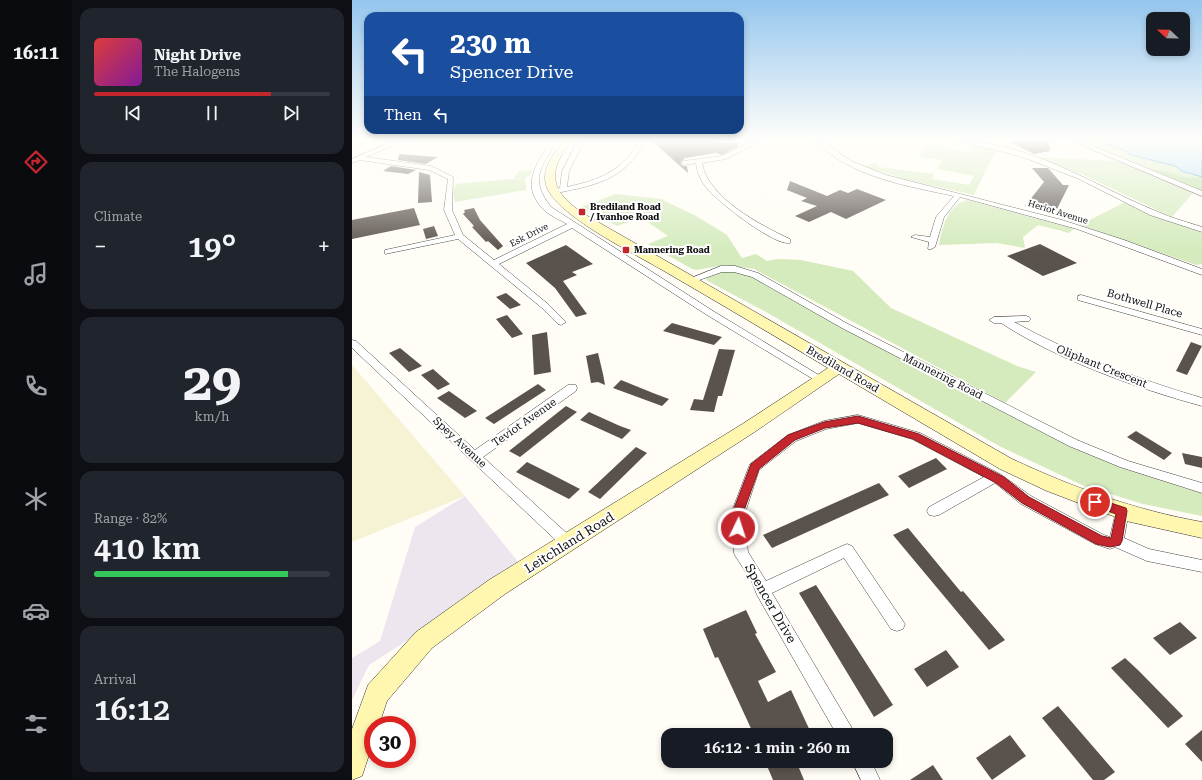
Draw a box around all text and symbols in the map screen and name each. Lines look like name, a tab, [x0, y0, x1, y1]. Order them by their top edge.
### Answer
north arrow	[1146, 12, 1190, 56]
map controls	[1146, 12, 1190, 56]
text: 230 m	[450, 27, 531, 60]
icon: left	[384, 28, 436, 80]
text: 16:11	[13, 42, 59, 63]
text: Night Drive	[154, 46, 241, 64]
text: Spencer Drive	[450, 61, 573, 82]
text: The Halogens	[154, 64, 240, 79]
icon: previous	[122, 102, 144, 124]
icon: pause	[201, 102, 223, 124]
icon: next	[280, 102, 302, 124]
icon: left	[430, 104, 452, 126]
text: Then	[384, 106, 422, 124]
icon: directions	[22, 148, 50, 176]
street label: Heriot Avenue	[1027, 198, 1089, 226]
place label: Brediland Road / Ivanhoe Road	[589, 202, 661, 222]
marker: Brediland Road / Ivanhoe Road	[577, 207, 587, 217]
text: Climate	[94, 209, 142, 224]
street label: Esk Drive	[508, 221, 550, 249]
text: 19°	[188, 229, 236, 264]
text: −	[94, 234, 106, 259]
text: +	[318, 234, 330, 259]
marker: Mannering Road	[621, 245, 631, 255]
place label: Mannering Road	[634, 245, 710, 255]
icon: music	[22, 260, 50, 288]
street label: Bothwell Place	[1106, 286, 1184, 320]
street label: Oliphant Crescent	[1054, 342, 1149, 391]
street label: Brediland Road	[804, 343, 881, 395]
street label: Mannering Road	[901, 351, 985, 402]
text: 29	[183, 352, 241, 413]
icon: phone	[22, 372, 50, 400]
street label: Teviot Avenue	[490, 395, 559, 449]
text: km/h	[195, 409, 229, 424]
street label: Spey Avenue	[430, 414, 489, 471]
icon: climate	[22, 485, 50, 513]
pin	[1078, 485, 1112, 519]
icon: arrive	[1084, 491, 1106, 513]
position arrow	[717, 507, 759, 549]
street label: Leitchland Road	[522, 509, 617, 576]
text: Range · 82%	[94, 511, 167, 526]
text: 410 km	[94, 531, 201, 566]
street label: Spencer Drive	[742, 561, 799, 646]
icon: car	[22, 597, 50, 625]
text: Arrival	[94, 672, 136, 687]
text: 16:12	[94, 692, 170, 727]
icon: filters	[22, 710, 50, 738]
speed limit sign: 30	[364, 716, 416, 768]
text: 16:12 · 1 min · 260 m	[704, 739, 850, 757]

